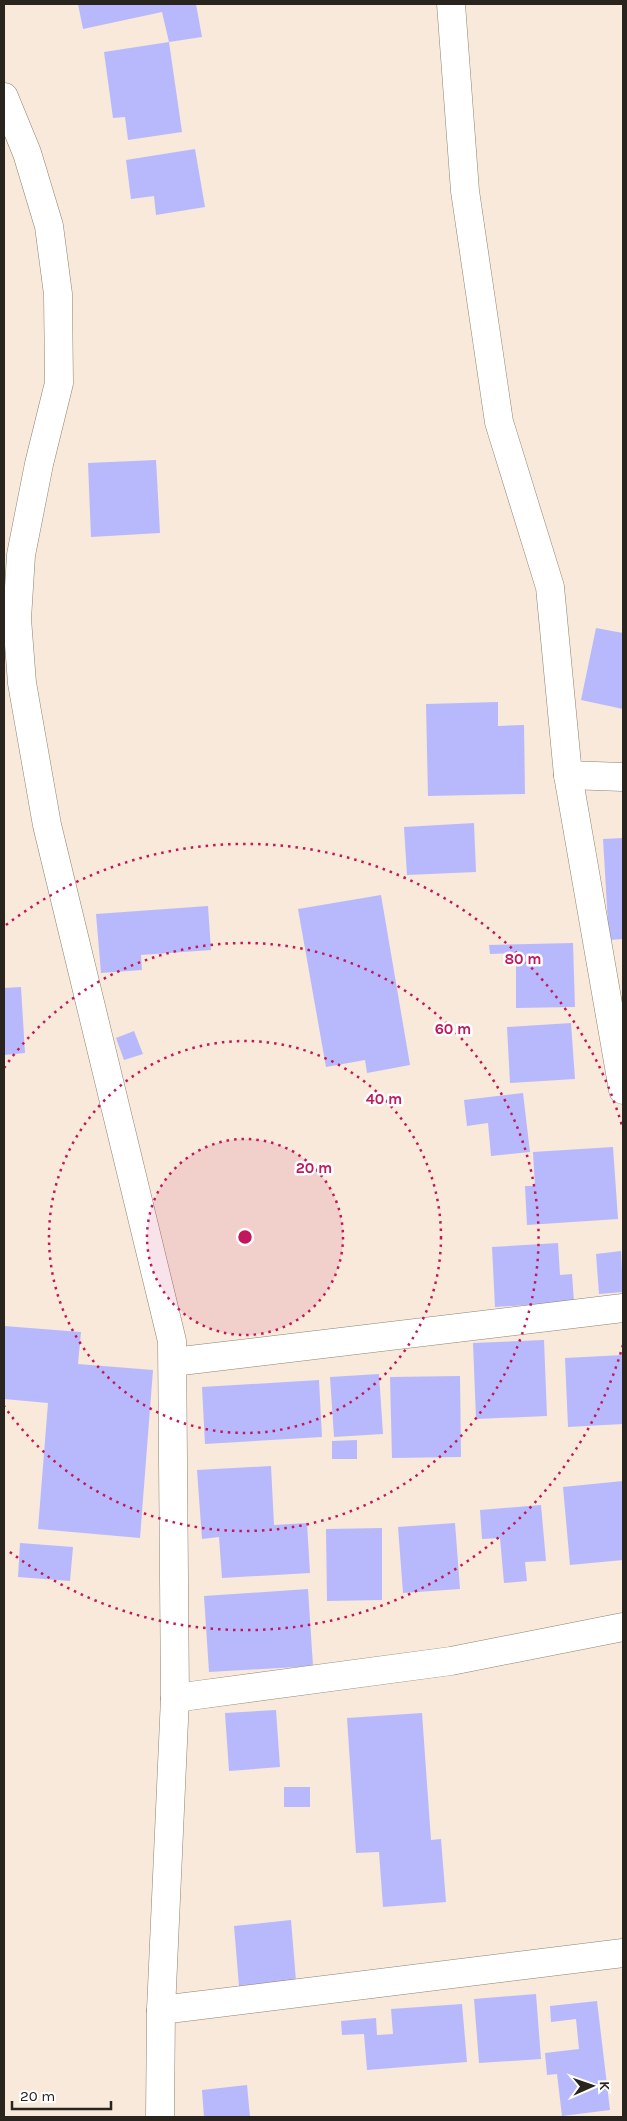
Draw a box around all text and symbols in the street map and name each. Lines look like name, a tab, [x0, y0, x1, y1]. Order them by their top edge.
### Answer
text: 80 m	[504, 950, 542, 968]
text: 60 m	[435, 1020, 471, 1038]
text: 40 m	[366, 1090, 402, 1108]
text: 20 m	[296, 1159, 332, 1177]
centre of rings	[236, 1228, 254, 1246]
north arrow	[567, 2061, 617, 2111]
scale bar	[12, 2078, 111, 2110]
text: K	[596, 2081, 613, 2091]
text: 20 m	[20, 2087, 55, 2105]

